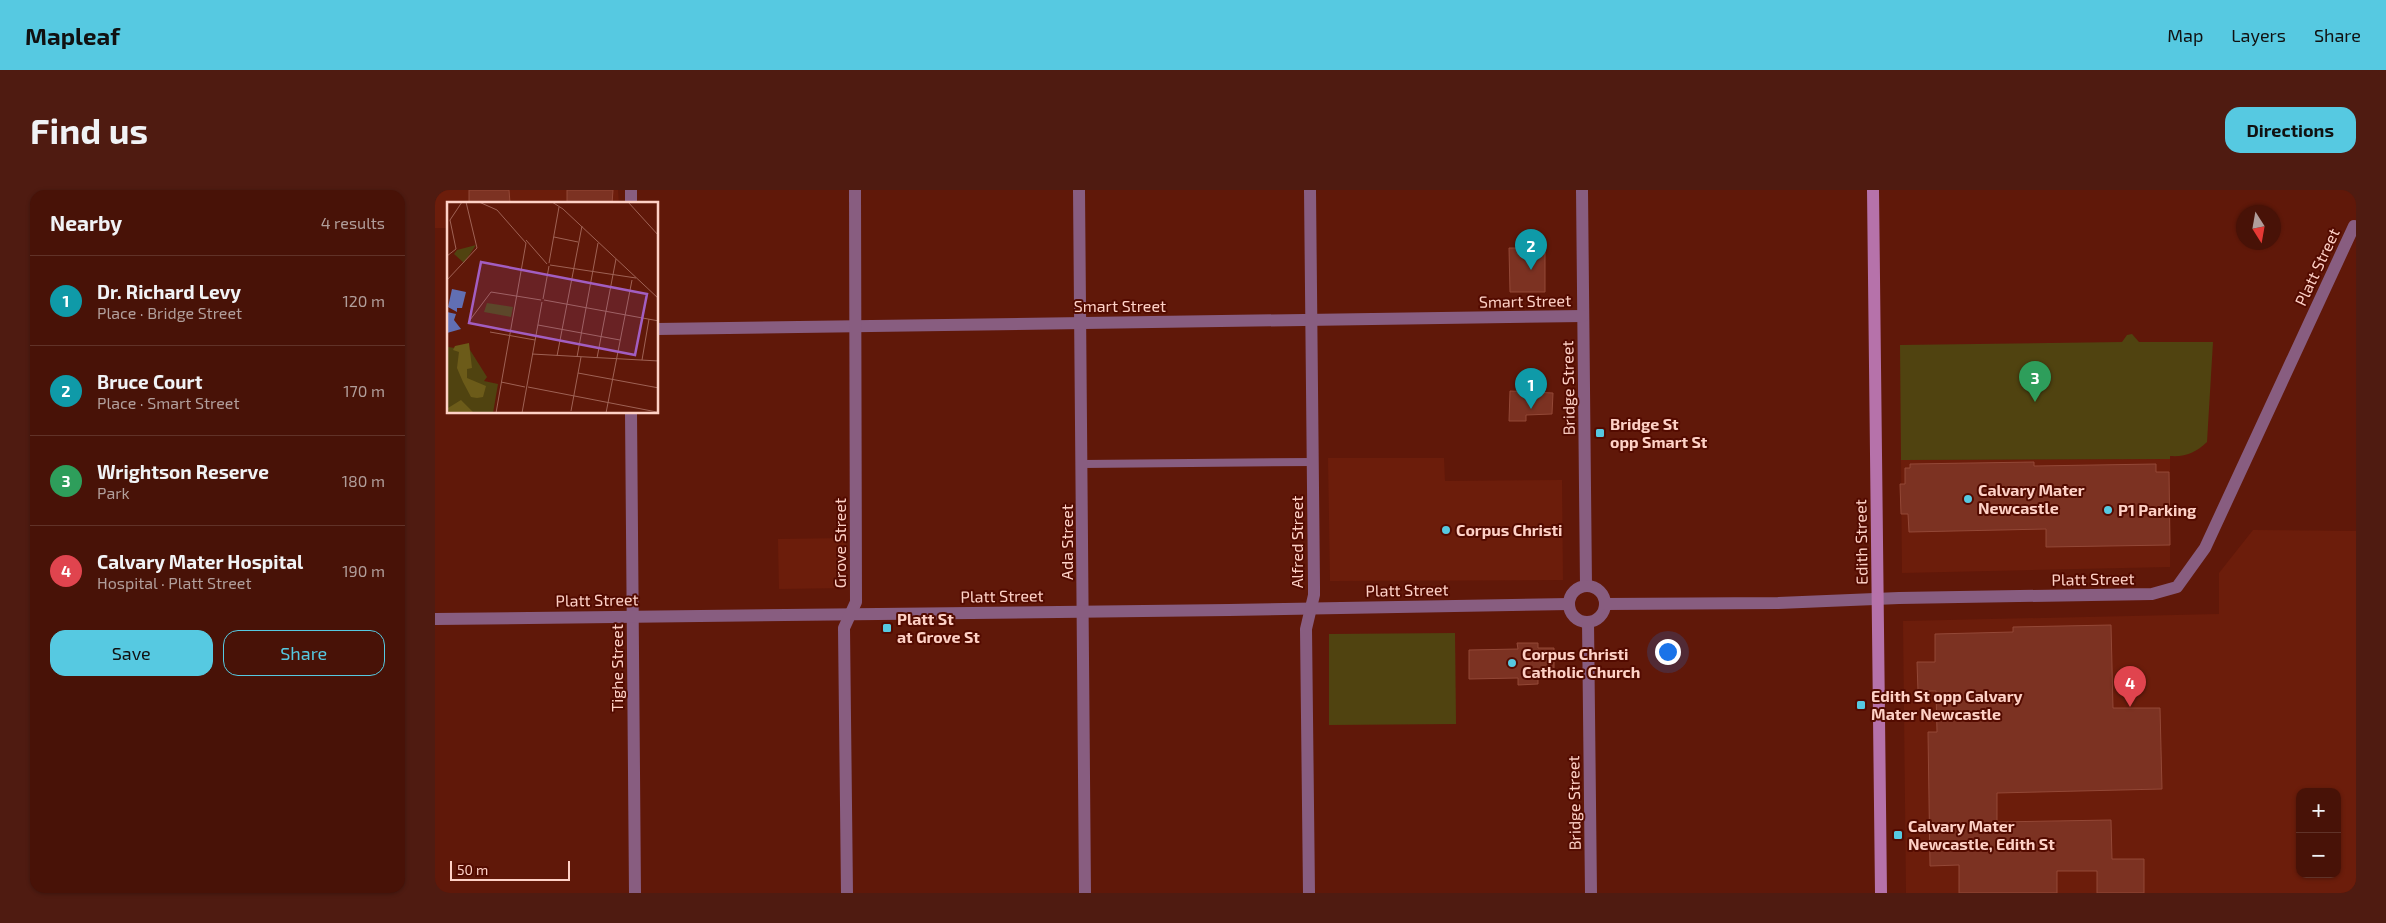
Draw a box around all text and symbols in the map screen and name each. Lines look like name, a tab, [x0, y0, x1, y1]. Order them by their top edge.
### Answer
text: Mapleaf	[25, 21, 120, 50]
text: Map	[2167, 24, 2203, 46]
text: Layers	[2231, 24, 2286, 46]
text: Share	[2314, 24, 2361, 46]
button: Directions	[2225, 107, 2356, 153]
text: Find us	[30, 109, 148, 151]
inset map	[447, 202, 659, 414]
north arrow	[2236, 205, 2281, 250]
text: Nearby	[50, 210, 122, 235]
text: 4 results	[321, 213, 385, 232]
street label: Platt Street	[2290, 225, 2343, 309]
pin: 2	[1515, 229, 1547, 270]
text: Dr. Richard Levy	[97, 280, 241, 303]
street label: Smart Street	[1479, 290, 1571, 311]
text: 1	[63, 291, 69, 310]
text: 120 m	[342, 291, 385, 310]
street label: Smart Street	[1074, 296, 1166, 315]
text: Place · Bridge Street	[97, 303, 242, 322]
street label: Bridge Street	[1557, 340, 1578, 436]
pin: 3	[2019, 361, 2051, 402]
pin: 1	[1515, 368, 1547, 409]
text: Bruce Court	[97, 370, 202, 393]
text: 2	[61, 381, 71, 400]
text: 170 m	[343, 381, 385, 400]
text: Place · Smart Street	[97, 393, 240, 412]
place label: Bridge St opp Smart St	[1610, 414, 1708, 451]
marker: Bridge St opp Smart St	[1594, 427, 1606, 439]
text: Wrightson Reserve	[97, 460, 269, 483]
text: 3	[61, 471, 71, 490]
text: 180 m	[342, 471, 385, 490]
place label: Calvary Mater Newcastle	[1978, 480, 2085, 517]
text: Park	[97, 483, 130, 502]
marker: Calvary Mater Newcastle	[1962, 493, 1974, 505]
street label: Alfred Street	[1287, 496, 1306, 588]
street label: Grove Street	[830, 498, 849, 588]
street label: Edith Street	[1850, 499, 1871, 585]
place label: P1 Parking	[2118, 500, 2197, 519]
street label: Ada Street	[1057, 504, 1076, 580]
marker: P1 Parking	[2102, 504, 2114, 516]
place label: Corpus Christi	[1456, 520, 1562, 539]
marker: Corpus Christi	[1440, 524, 1452, 536]
text: Calvary Mater Hospital	[97, 550, 303, 573]
text: 4	[61, 561, 71, 580]
text: 190 m	[342, 561, 385, 580]
street label: Platt Street	[2051, 568, 2135, 589]
text: Hospital · Platt Street	[97, 573, 252, 592]
street label: Platt Street	[1365, 579, 1449, 600]
street label: Platt Street	[960, 585, 1044, 606]
street label: Platt Street	[555, 589, 639, 610]
place label: Platt St at Grove St	[897, 609, 980, 646]
marker: Platt St at Grove St	[881, 622, 893, 634]
street label: Tighe Street	[607, 624, 626, 712]
button: Save	[50, 630, 213, 676]
button: Share	[223, 630, 385, 676]
your location	[1655, 639, 1681, 665]
place label: Corpus Christi Catholic Church	[1522, 644, 1640, 681]
marker: Corpus Christi Catholic Church	[1506, 657, 1518, 669]
pin: 4	[2114, 666, 2146, 707]
place label: Edith St opp Calvary Mater Newcastle	[1871, 686, 2023, 723]
marker: Edith St opp Calvary Mater Newcastle	[1855, 699, 1867, 711]
street label: Bridge Street	[1563, 755, 1584, 851]
map controls	[2296, 788, 2341, 878]
button: +	[2296, 788, 2341, 833]
place label: Calvary Mater Newcastle, Edith St	[1908, 816, 2055, 853]
marker: Calvary Mater Newcastle, Edith St	[1892, 829, 1904, 841]
button: −	[2296, 833, 2341, 878]
scale bar	[450, 858, 570, 881]
text: 50 m	[457, 861, 488, 878]

